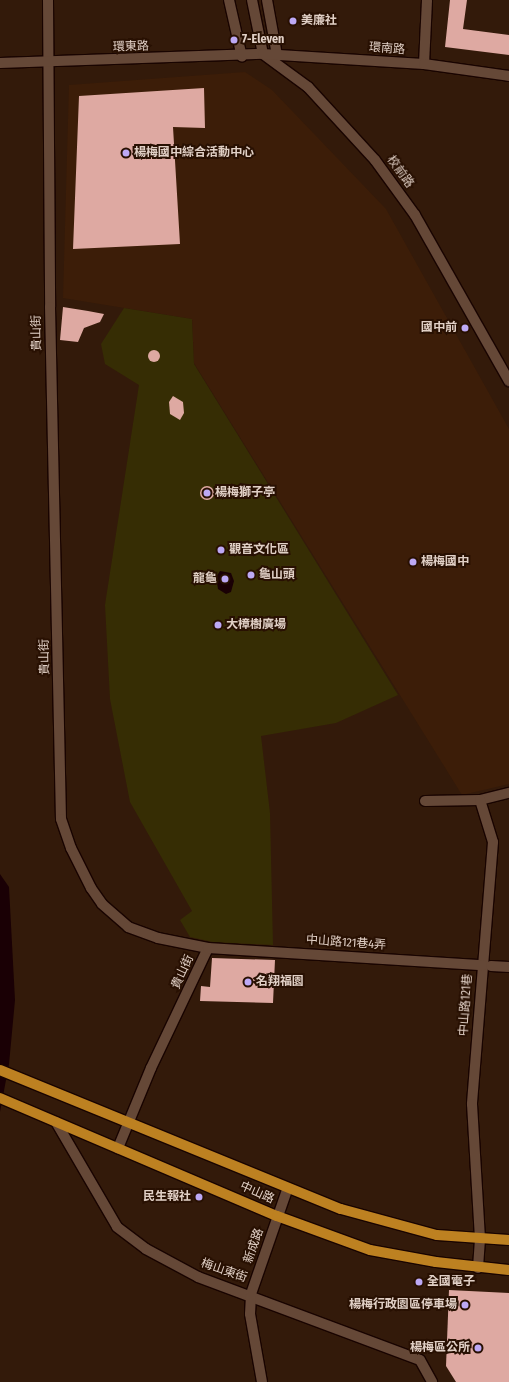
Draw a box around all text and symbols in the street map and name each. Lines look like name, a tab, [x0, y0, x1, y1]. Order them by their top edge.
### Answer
place label: 美廉社	[301, 14, 337, 28]
marker: 美廉社	[288, 16, 298, 26]
place label: 7-Eleven	[242, 33, 284, 47]
marker: 7-Eleven	[229, 35, 239, 45]
street label: 環東路	[113, 39, 149, 55]
street label: 環南路	[369, 41, 405, 57]
place label: 楊梅國中綜合活動中心	[134, 146, 254, 160]
marker: 楊梅國中綜合活動中心	[121, 148, 131, 158]
street label: 校前路	[384, 153, 416, 191]
street label: 貴山街	[29, 315, 45, 351]
place label: 國中前	[421, 321, 457, 335]
marker: 國中前	[460, 323, 470, 333]
place label: 楊梅獅子亭	[215, 486, 275, 500]
marker: 楊梅獅子亭	[202, 488, 212, 498]
place label: 觀音文化區	[229, 543, 289, 557]
marker: 觀音文化區	[216, 545, 226, 555]
place label: 楊梅國中	[421, 555, 469, 569]
marker: 楊梅國中	[408, 557, 418, 567]
place label: 龜山頭	[259, 568, 295, 582]
marker: 龜山頭	[246, 570, 256, 580]
place label: 龍龜	[193, 572, 217, 586]
marker: 龍龜	[220, 574, 230, 584]
place label: 大樟樹廣場	[226, 618, 286, 632]
marker: 大樟樹廣場	[213, 620, 223, 630]
street label: 貴山街	[37, 639, 53, 675]
street label: 中山路121巷4弄	[305, 933, 387, 953]
street label: 貴山街	[169, 953, 197, 991]
street label: 中山路121巷	[457, 973, 475, 1037]
place label: 名翔福園	[256, 975, 304, 989]
marker: 名翔福園	[243, 977, 253, 987]
street label: 中山路	[238, 1179, 276, 1207]
place label: 民生報社	[143, 1190, 191, 1204]
marker: 民生報社	[194, 1192, 204, 1202]
street label: 新成路	[241, 1227, 267, 1265]
street label: 梅山東街	[199, 1256, 249, 1286]
place label: 全國電子	[427, 1275, 475, 1289]
marker: 全國電子	[414, 1277, 424, 1287]
place label: 楊梅行政園區停車場	[349, 1298, 457, 1312]
marker: 楊梅行政園區停車場	[460, 1300, 470, 1310]
place label: 楊梅區公所	[410, 1341, 470, 1355]
marker: 楊梅區公所	[473, 1343, 483, 1353]

